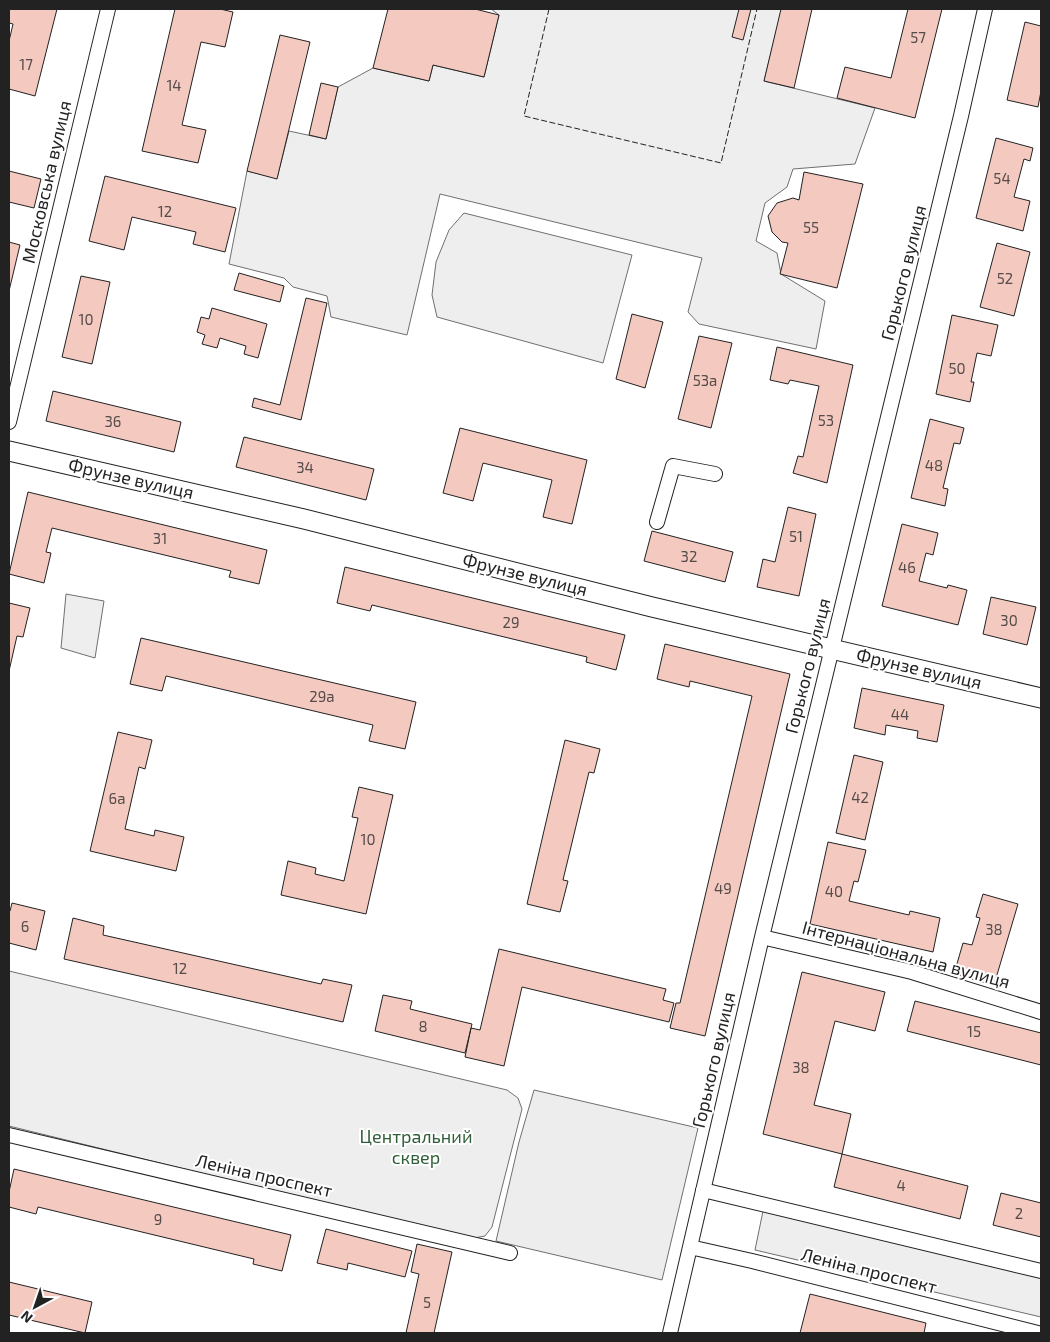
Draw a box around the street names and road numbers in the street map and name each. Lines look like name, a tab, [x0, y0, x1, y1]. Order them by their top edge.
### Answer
street label: Московська вулиця	[17, 98, 75, 265]
street label: Горького вулиця	[876, 203, 930, 343]
street label: Фрунзе вулиця	[66, 453, 196, 503]
street label: Фрунзе вулиця	[461, 548, 590, 600]
street label: Горького вулиця	[780, 596, 834, 736]
street label: Фрунзе вулиця	[854, 643, 984, 693]
street label: Інтернаціональна вулиця	[800, 916, 1013, 992]
street label: Горького вулиця	[687, 990, 739, 1130]
street label: Леніна проспект	[194, 1149, 335, 1201]
street label: Леніна проспект	[799, 1242, 940, 1298]

